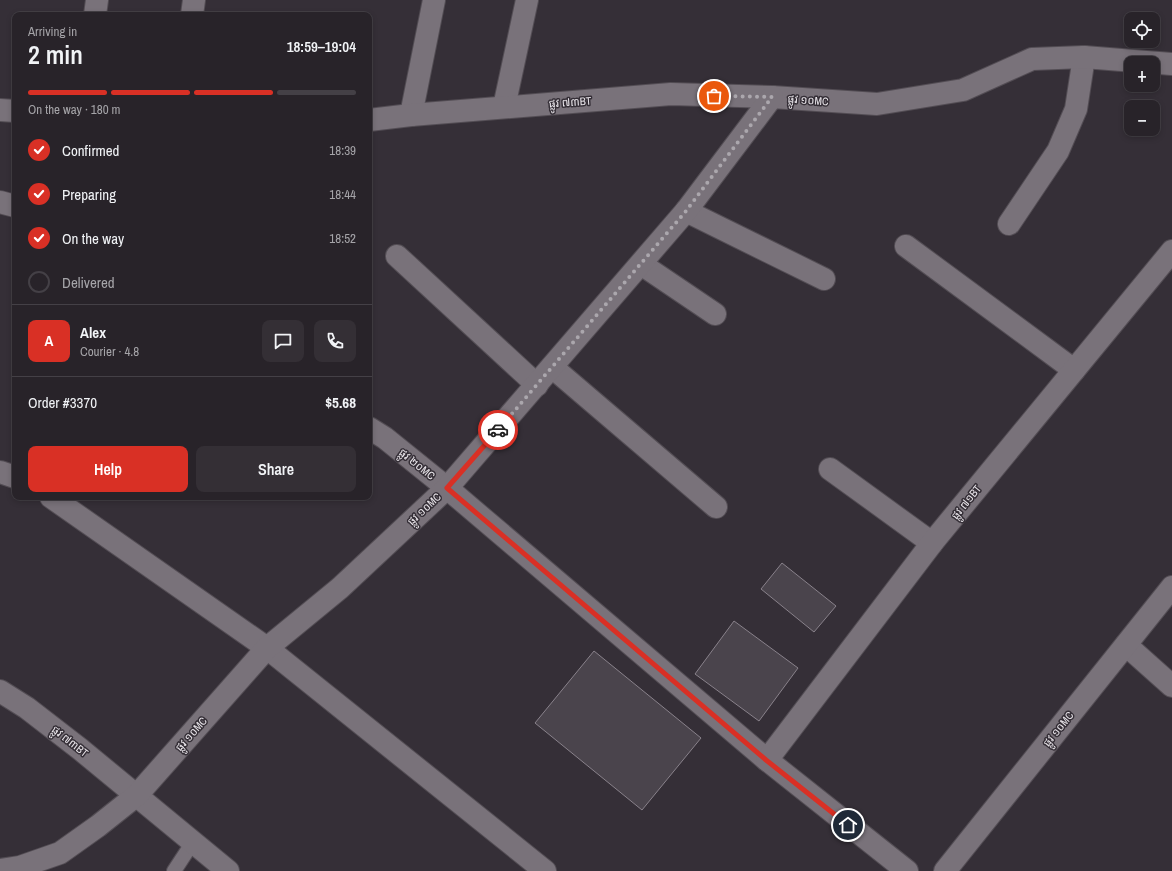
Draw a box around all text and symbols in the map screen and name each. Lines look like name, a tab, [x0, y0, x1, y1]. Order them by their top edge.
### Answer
map controls	[1124, 12, 1160, 136]
button: locate	[1124, 12, 1160, 48]
text: Arriving in	[28, 23, 77, 40]
text: 18:59–19:04	[287, 36, 356, 57]
text: 2 min	[28, 37, 83, 72]
button: +	[1124, 56, 1160, 92]
pin	[697, 79, 731, 113]
icon: bag	[703, 85, 725, 107]
street label: ផ្លូវ ១០MC	[787, 92, 829, 112]
street label: ផ្លូវ ៧៣BT	[548, 93, 592, 114]
button: −	[1124, 100, 1160, 136]
text: On the way · 180 m	[28, 101, 120, 118]
icon: check	[28, 139, 50, 161]
text: Confirmed	[62, 140, 119, 161]
text: 18:39	[329, 142, 356, 159]
icon: check	[28, 183, 50, 205]
text: Preparing	[62, 184, 116, 205]
text: 18:44	[329, 186, 356, 203]
icon: check	[28, 227, 50, 249]
text: On the way	[62, 228, 124, 249]
text: 18:52	[329, 230, 356, 247]
text: Delivered	[62, 272, 115, 293]
button: chat	[262, 320, 304, 362]
button: phone	[314, 320, 356, 362]
text: Alex	[80, 322, 106, 343]
text: A	[45, 330, 53, 351]
text: Courier · 4.8	[80, 343, 139, 360]
text: Order #3370	[28, 392, 97, 413]
text: $5.68	[325, 392, 356, 413]
courier	[478, 410, 518, 450]
icon: car	[487, 419, 509, 441]
street label: ផ្លូវ ២០MC	[394, 445, 438, 486]
button: Help	[28, 446, 188, 492]
button: Share	[196, 446, 356, 492]
street label: ផ្លូវ ៧១BT	[948, 482, 987, 524]
street label: ផ្លូវ ១០MC	[404, 490, 446, 531]
street label: ផ្លូវ ១០MC	[1040, 708, 1079, 751]
street label: ផ្លូវ ១០MC	[172, 714, 213, 756]
street label: ផ្លូវ ៧៣BT	[47, 722, 92, 763]
pin	[831, 808, 865, 842]
icon: home	[837, 814, 859, 836]

